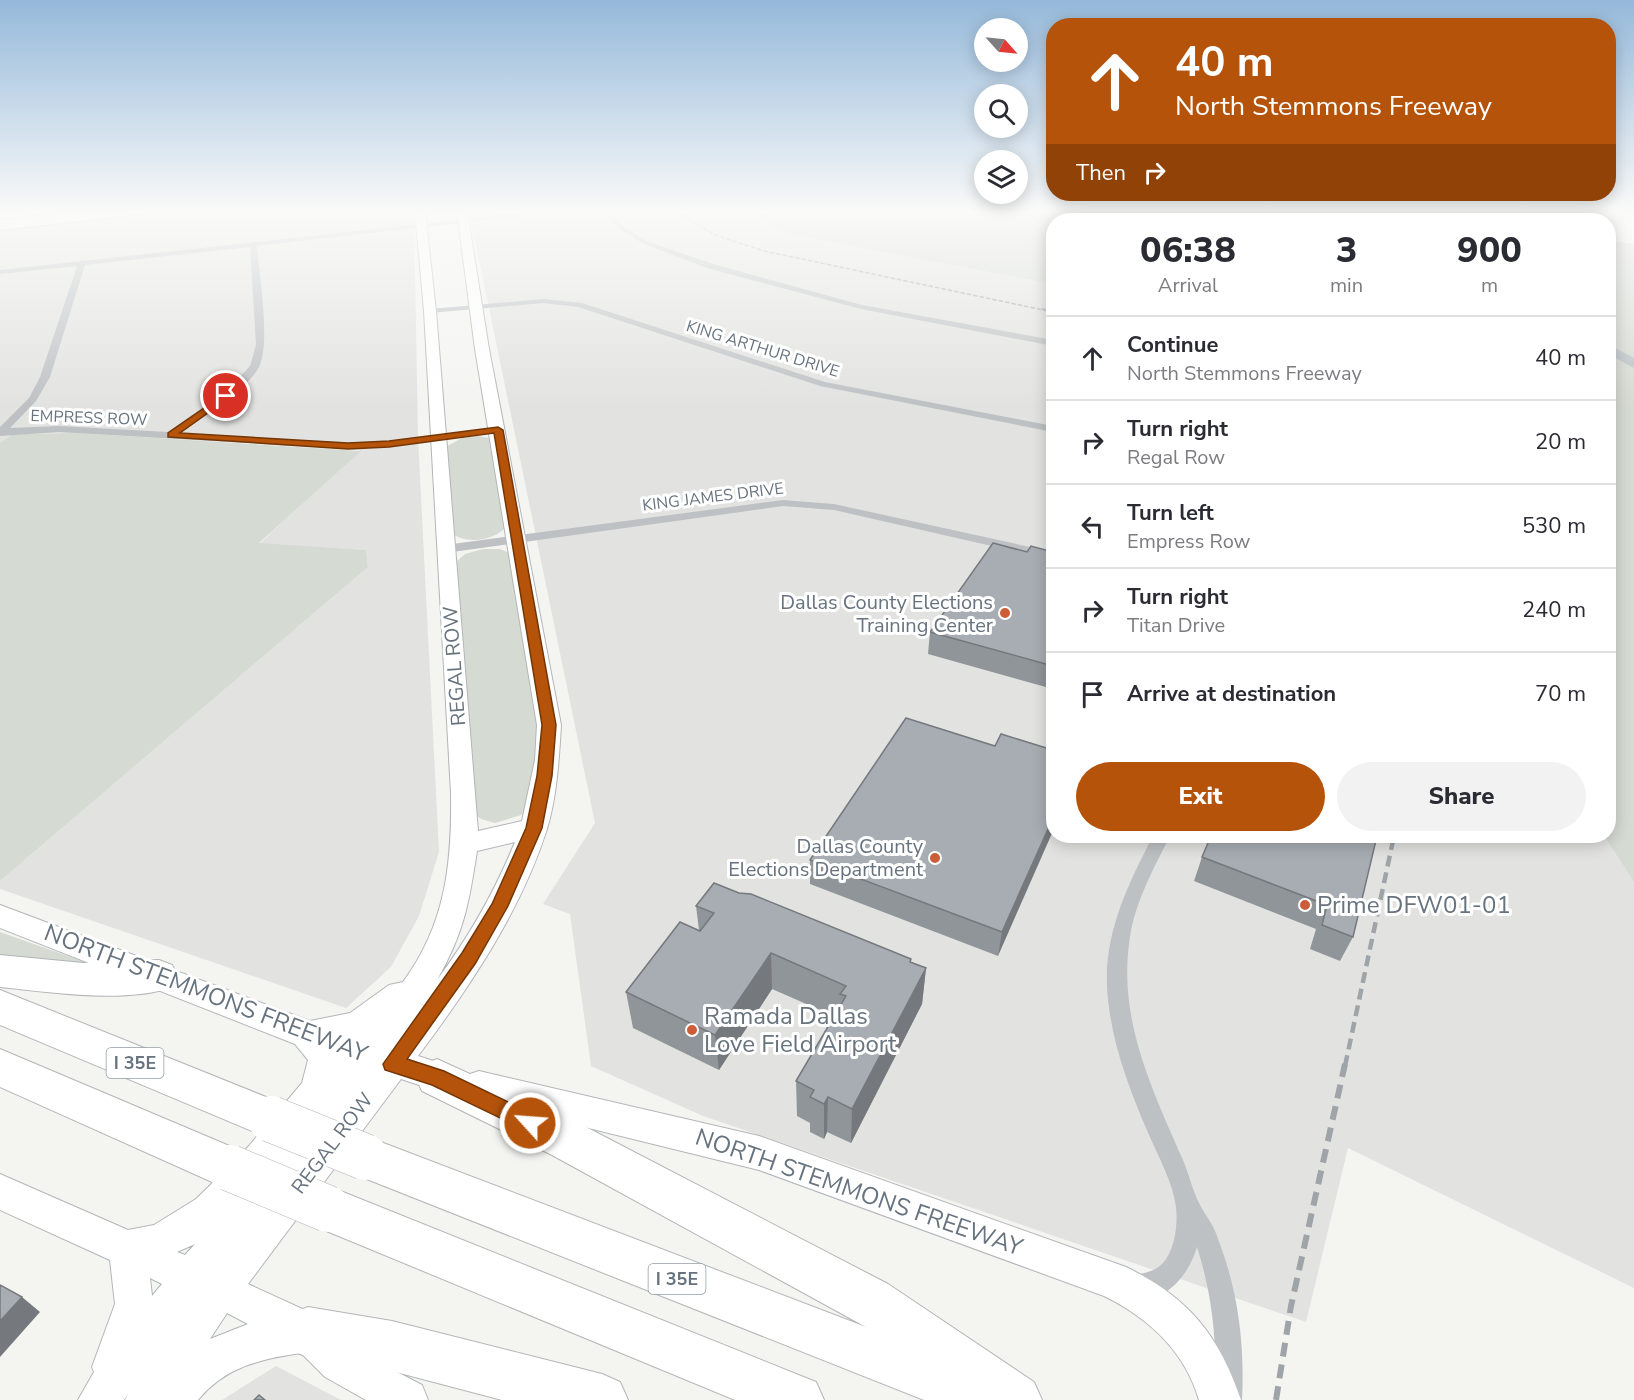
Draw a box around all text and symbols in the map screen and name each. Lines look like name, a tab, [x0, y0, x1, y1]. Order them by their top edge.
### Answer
north arrow	[974, 18, 1028, 72]
map controls	[974, 18, 1028, 204]
text: 40 m	[1175, 34, 1274, 91]
icon: ahead	[1076, 42, 1154, 120]
button: search	[974, 84, 1028, 138]
text: North Stemmons Freeway	[1175, 88, 1492, 125]
button: layers	[974, 150, 1028, 204]
icon: right	[1138, 156, 1171, 189]
text: Then	[1076, 158, 1126, 188]
text: 06:38	[1140, 226, 1236, 275]
text: 3	[1336, 226, 1357, 275]
text: 900	[1457, 226, 1522, 275]
text: Arrival	[1158, 272, 1218, 299]
text: min	[1330, 272, 1363, 299]
text: m	[1481, 272, 1498, 299]
street label: KING ARTHUR DRIVE	[683, 315, 842, 383]
text: Continue	[1127, 330, 1218, 360]
icon: ahead	[1076, 342, 1109, 375]
text: 40 m	[1535, 343, 1586, 373]
text: North Stemmons Freeway	[1127, 360, 1362, 387]
pin	[200, 370, 251, 421]
icon: arrive	[209, 379, 242, 412]
street label: EMPRESS ROW	[30, 405, 148, 431]
text: Turn right	[1127, 414, 1228, 444]
icon: right	[1076, 426, 1109, 459]
text: 20 m	[1535, 427, 1586, 457]
text: Regal Row	[1127, 444, 1225, 471]
street label: KING JAMES DRIVE	[641, 477, 785, 517]
text: Turn left	[1127, 498, 1214, 528]
icon: left	[1076, 510, 1109, 543]
text: 530 m	[1522, 511, 1586, 541]
text: Empress Row	[1127, 528, 1250, 555]
text: Turn right	[1127, 582, 1228, 612]
place label: Dallas County Elections Training Center	[780, 589, 993, 639]
icon: right	[1076, 594, 1109, 627]
text: 240 m	[1522, 595, 1586, 625]
street label: REGAL ROW	[437, 605, 472, 727]
marker: Dallas County Elections Training Center	[998, 606, 1012, 620]
text: Titan Drive	[1127, 612, 1225, 639]
icon: arrive	[1076, 678, 1109, 711]
text: Arrive at destination	[1127, 679, 1336, 709]
text: 70 m	[1535, 679, 1586, 709]
button: Exit	[1076, 762, 1325, 831]
button: Share	[1337, 762, 1586, 831]
place label: Dallas County Elections Department	[728, 833, 924, 883]
marker: Dallas County Elections Department	[928, 851, 942, 865]
place label: Prime DFW01-01	[1317, 889, 1511, 921]
marker: Prime DFW01-01	[1298, 898, 1312, 912]
street label: NORTH STEMMONS FREEWAY	[40, 916, 373, 1070]
place label: Ramada Dallas Love Field Airport	[704, 1000, 897, 1060]
marker: Ramada Dallas Love Field Airport	[685, 1023, 699, 1037]
road number: I 35E	[106, 1048, 164, 1078]
street label: REGAL ROW	[285, 1087, 379, 1199]
position arrow	[498, 1091, 562, 1155]
street label: NORTH STEMMONS FREEWAY	[691, 1121, 1027, 1263]
road number: I 35E	[648, 1264, 706, 1294]

